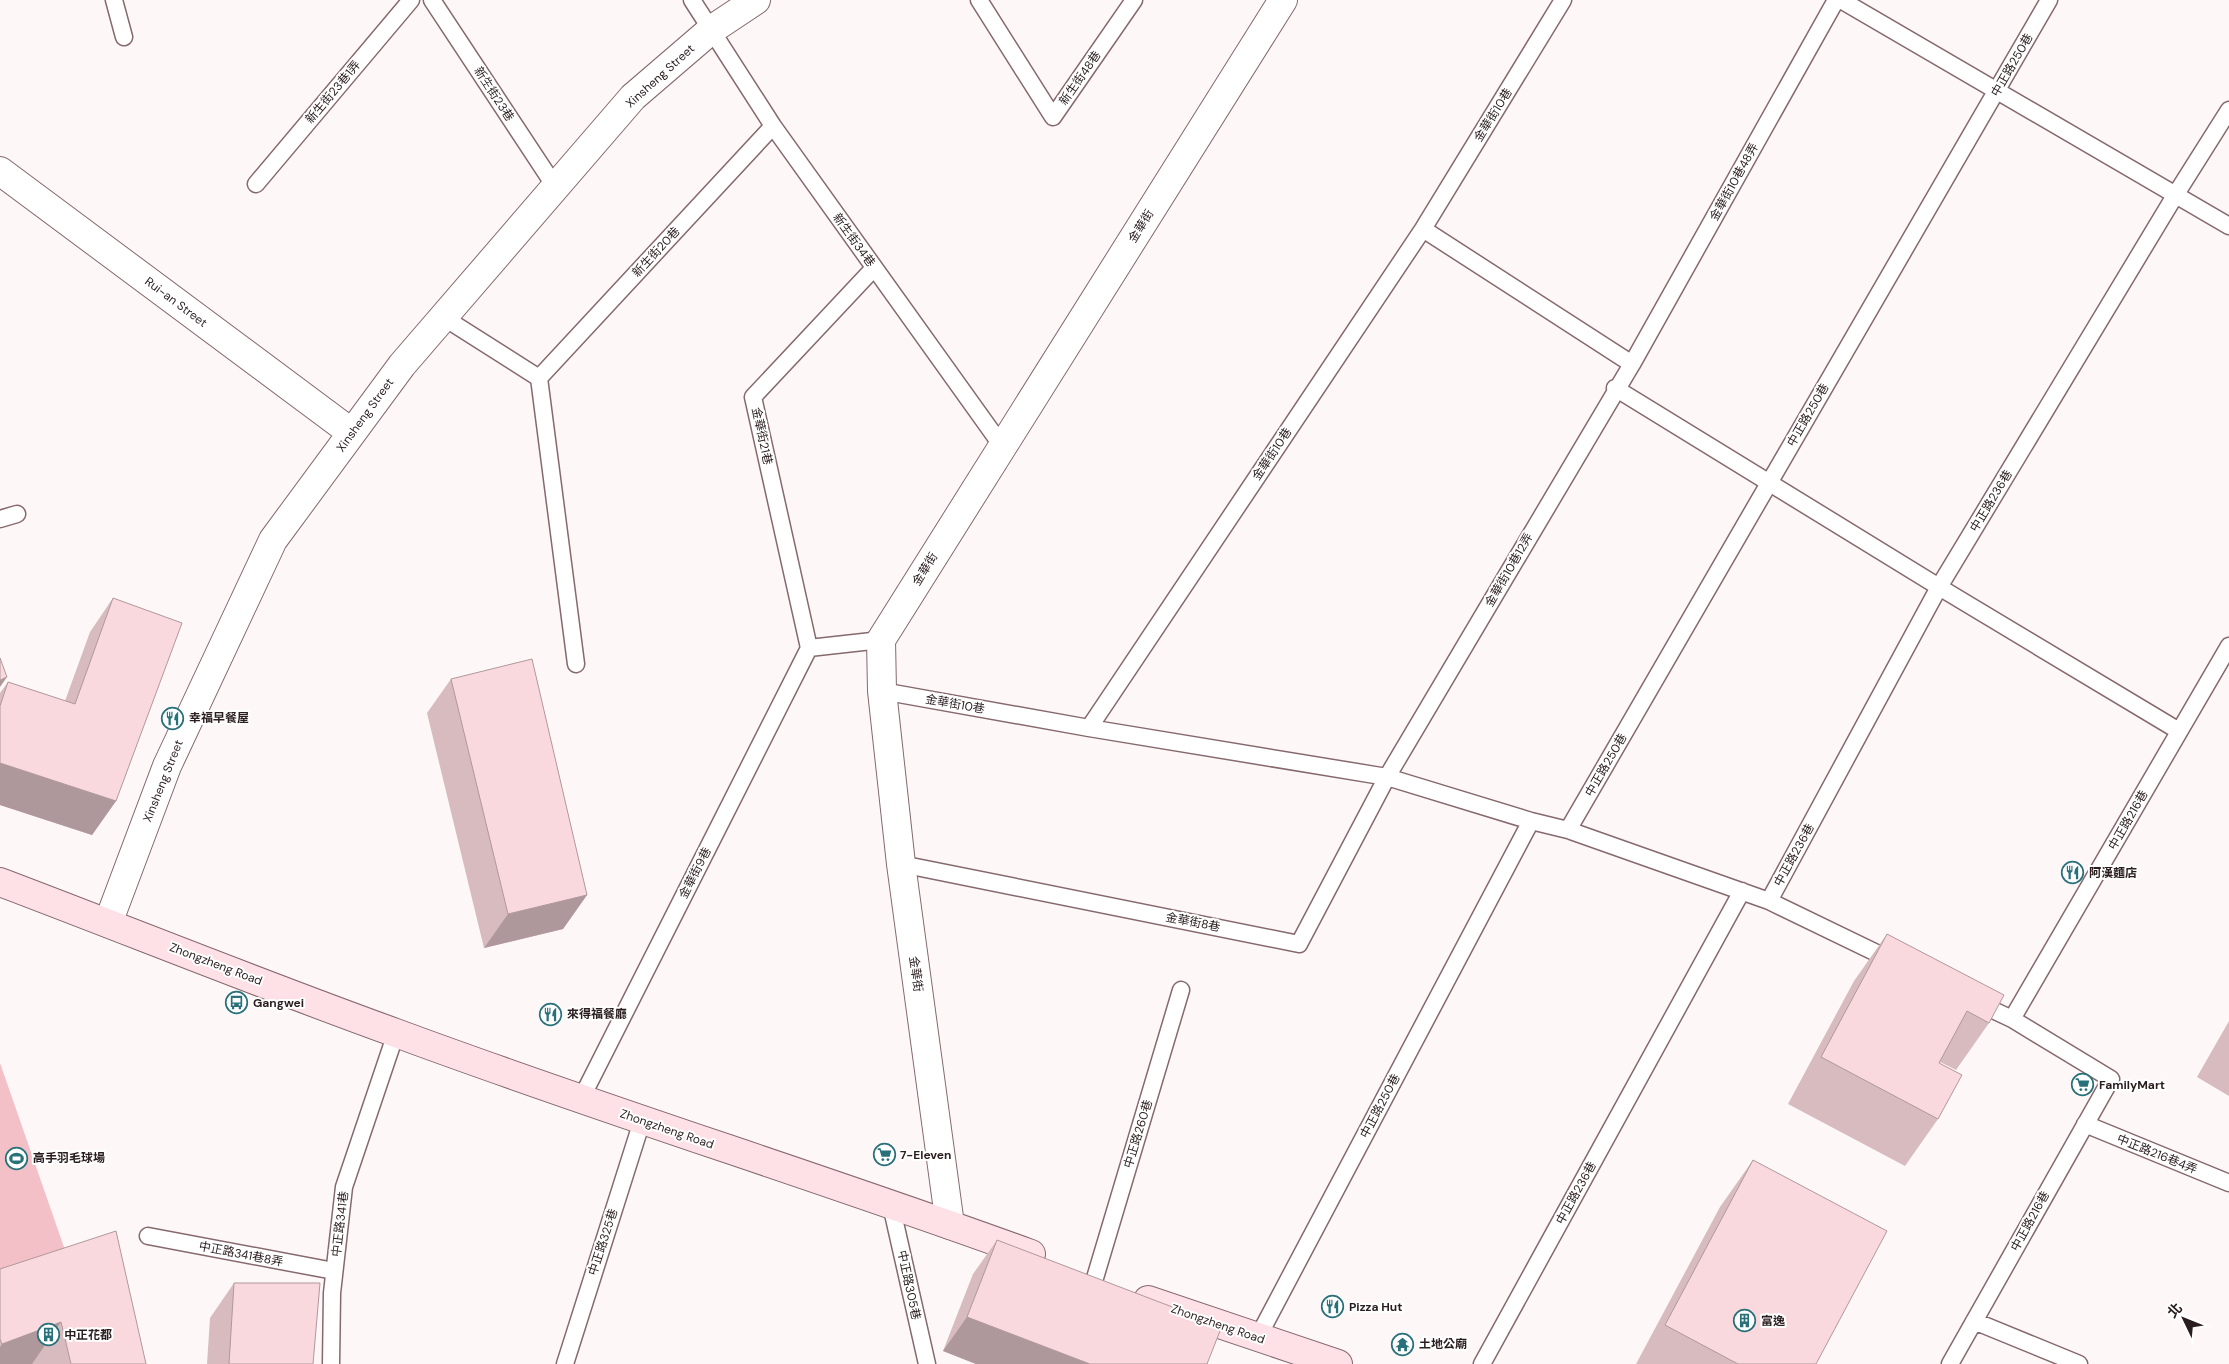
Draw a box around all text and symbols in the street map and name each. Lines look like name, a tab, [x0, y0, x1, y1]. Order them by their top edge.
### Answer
street label: 中正路250巷	[1987, 30, 2037, 100]
street label: Xinsheng Street	[622, 41, 698, 111]
street label: 新生街48巷	[1055, 48, 1105, 108]
street label: 新生街23巷1弄	[302, 57, 364, 127]
street label: 新生街23巷	[470, 64, 518, 124]
street label: 金華街10巷	[1470, 85, 1516, 145]
street label: 金華街10巷48弄	[1706, 140, 1762, 224]
street label: 金華街	[1125, 206, 1157, 246]
street label: 新生街34巷	[829, 210, 879, 270]
street label: 新生街20巷	[629, 224, 683, 280]
street label: Rui-an Street	[142, 273, 211, 331]
street label: Xinsheng Street	[333, 375, 397, 455]
street label: 中正路250巷	[1783, 380, 1833, 450]
street label: 金華街21巷	[748, 406, 776, 466]
street label: 金華街10巷	[1249, 425, 1295, 483]
street label: 中正路236巷	[1966, 467, 2016, 535]
street label: 金華街10巷12弄	[1481, 530, 1537, 610]
street label: 金華街	[909, 549, 941, 589]
street label: 金華街10巷	[924, 691, 986, 717]
restaurant icon: 幸福早餐屋	[161, 706, 185, 730]
place label: 幸福早餐屋	[189, 710, 249, 726]
street label: 中正路250巷	[1581, 730, 1631, 800]
street label: Xinsheng Street	[139, 737, 187, 825]
street label: 中正路216巷	[2105, 787, 2151, 853]
street label: 中正路236巷	[1770, 821, 1818, 889]
street label: 金華街9巷	[675, 845, 715, 901]
restaurant icon: 阿漢麵店	[2061, 861, 2085, 885]
place label: 阿漢麵店	[2089, 865, 2137, 881]
street label: 金華街8巷	[1164, 909, 1222, 935]
street label: Zhongzheng Road	[167, 939, 265, 989]
street label: 金華街	[906, 955, 926, 993]
bus stop icon: Gangwei	[225, 991, 249, 1015]
place label: Gangwei	[253, 995, 304, 1011]
restaurant icon: 來得福餐廳	[539, 1002, 563, 1026]
place label: 來得福餐廳	[567, 1006, 627, 1022]
street label: 中正路250巷	[1356, 1071, 1404, 1141]
supermarket icon: FamilyMart	[2071, 1073, 2095, 1097]
place label: FamilyMart	[2099, 1077, 2165, 1093]
street label: 中正路260巷	[1120, 1098, 1156, 1170]
street label: Zhongzheng Road	[618, 1105, 716, 1153]
street label: 中正路216巷4弄	[2114, 1131, 2200, 1177]
supermarket icon: 7-Eleven	[872, 1143, 896, 1167]
sports icon: 高手羽毛球場	[5, 1146, 29, 1170]
place label: 7-Eleven	[900, 1147, 952, 1163]
place label: 高手羽毛球場	[33, 1150, 105, 1166]
street label: 中正路236巷	[1552, 1159, 1600, 1227]
street label: 中正路216巷	[2007, 1188, 2053, 1254]
street label: 中正路341巷	[328, 1190, 352, 1258]
street label: 中正路325巷	[585, 1207, 621, 1277]
street label: 中正路341巷8弄	[198, 1238, 284, 1270]
street label: 中正路305巷	[894, 1249, 924, 1321]
north arrow	[2159, 1294, 2209, 1344]
restaurant icon: Pizza Hut	[1321, 1295, 1345, 1319]
place label: Pizza Hut	[1349, 1299, 1402, 1315]
text: 北	[2163, 1299, 2186, 1321]
street label: Zhongzheng Road	[1169, 1300, 1267, 1348]
building icon: 富逸	[1733, 1309, 1757, 1333]
place label: 富逸	[1761, 1313, 1785, 1329]
building icon: 中正花都	[36, 1323, 60, 1347]
place label: 中正花都	[64, 1327, 112, 1343]
temple icon: 土地公廟	[1391, 1332, 1415, 1356]
place label: 土地公廟	[1419, 1336, 1467, 1352]

